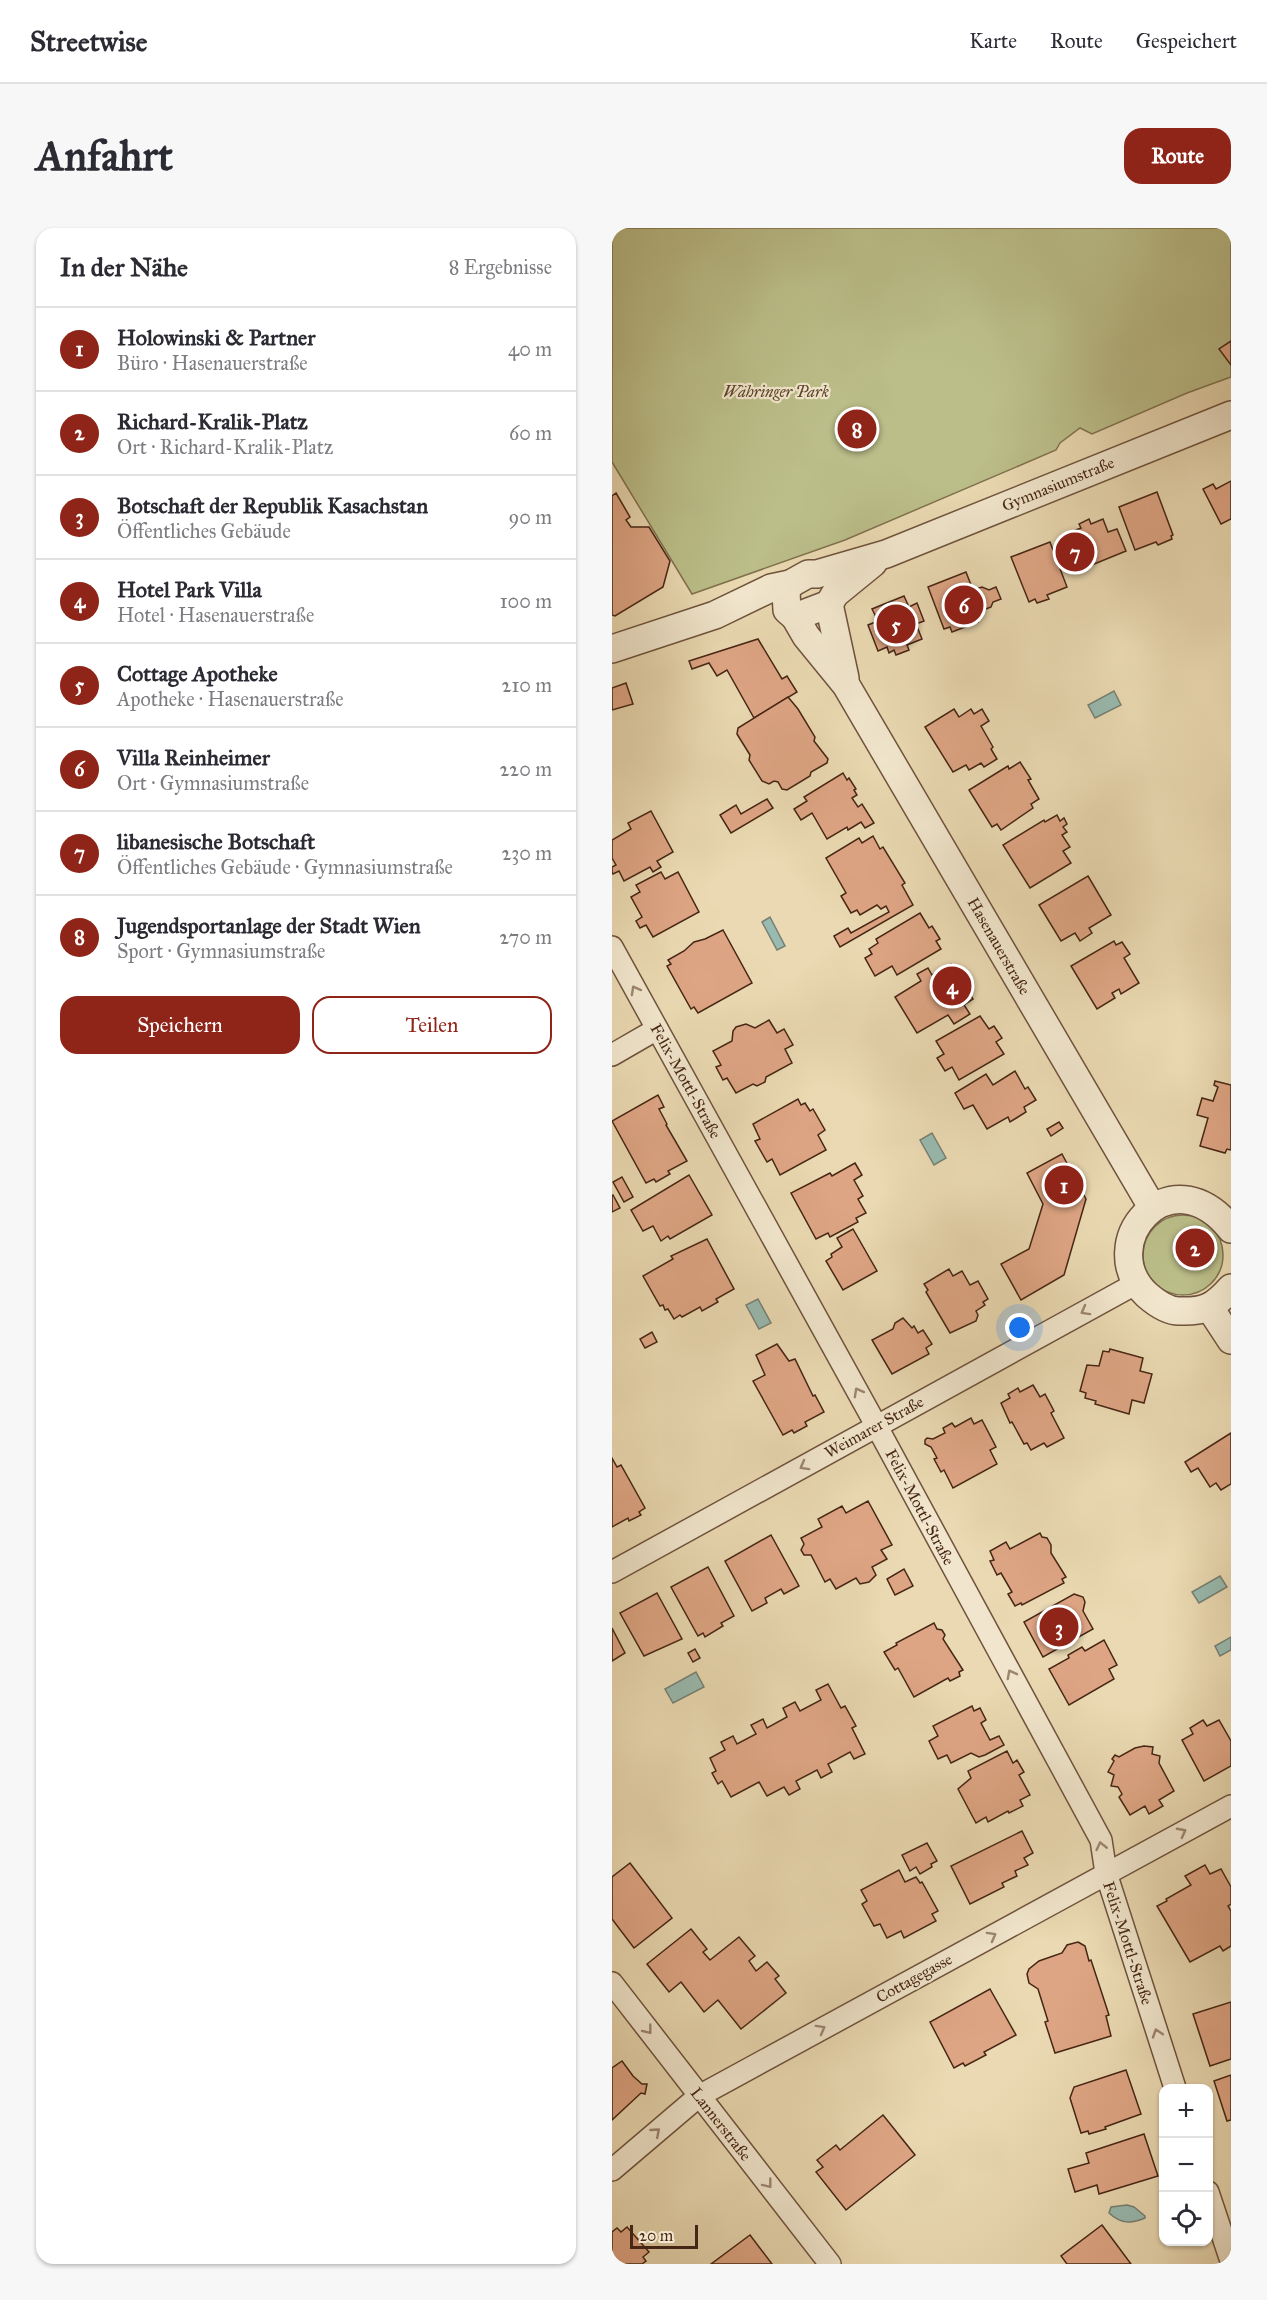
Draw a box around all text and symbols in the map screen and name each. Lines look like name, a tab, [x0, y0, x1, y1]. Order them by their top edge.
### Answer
text: Streetwise	[30, 24, 147, 59]
text: Karte	[969, 28, 1017, 54]
text: Route	[1050, 28, 1103, 54]
text: Gespeichert	[1136, 28, 1237, 54]
button: Route	[1124, 128, 1231, 184]
text: Anfahrt	[36, 130, 173, 182]
text: In der Nähe	[60, 251, 188, 283]
text: 8 Ergebnisse	[449, 255, 552, 279]
text: Holowinski & Partner	[117, 324, 315, 351]
text: 1	[76, 337, 83, 361]
text: 40 m	[508, 337, 552, 361]
text: Büro · Hasenauerstraße	[117, 351, 308, 375]
park label: Währinger Park	[723, 382, 829, 401]
pin: 8	[838, 406, 876, 452]
text: Richard-Kralik-Platz	[117, 408, 308, 435]
text: 2	[75, 421, 84, 445]
text: 60 m	[509, 421, 552, 445]
text: Ort · Richard-Kralik-Platz	[117, 435, 333, 459]
street label: Gymnasiumstraße	[999, 453, 1117, 515]
text: Botschaft der Republik Kasachstan	[117, 492, 428, 519]
text: 3	[76, 505, 84, 529]
text: 90 m	[509, 505, 552, 529]
text: Öffentliches Gebäude	[117, 519, 291, 543]
pin: 7	[1056, 530, 1094, 574]
text: Hotel Park Villa	[117, 576, 262, 603]
pin: 6	[944, 582, 984, 628]
text: 4	[74, 589, 85, 613]
text: 100 m	[500, 589, 552, 613]
pin: 5	[876, 602, 916, 646]
text: Hotel · Hasenauerstraße	[117, 603, 314, 627]
text: Cottage Apotheke	[117, 660, 278, 687]
text: 5	[75, 673, 84, 697]
text: 210 m	[502, 673, 552, 697]
text: Apotheke · Hasenauerstraße	[117, 687, 344, 711]
text: Villa Reinheimer	[117, 744, 270, 771]
text: 6	[74, 757, 85, 781]
text: 220 m	[500, 757, 552, 781]
text: Ort · Gymnasiumstraße	[117, 771, 309, 795]
text: libanesische Botschaft	[117, 828, 315, 855]
text: 7	[74, 841, 85, 865]
text: 230 m	[501, 841, 552, 865]
text: Öffentliches Gebäude · Gymnasiumstraße	[117, 855, 453, 879]
street label: Hasenauerstraße	[964, 894, 1035, 998]
text: Jugendsportanlage der Stadt Wien	[117, 912, 421, 939]
text: 8	[74, 925, 85, 949]
text: 270 m	[499, 925, 552, 949]
text: Sport · Gymnasiumstraße	[117, 939, 325, 963]
pin: 4	[932, 964, 972, 1008]
one-way arrow	[631, 986, 642, 996]
button: Speichern	[60, 996, 300, 1054]
button: Teilen	[312, 996, 552, 1054]
street label: Felix-Mottl-Straße	[647, 1020, 726, 1142]
pin: 1	[1044, 1162, 1084, 1208]
pin: 2	[1176, 1226, 1214, 1270]
one-way arrow	[1081, 1304, 1091, 1315]
your location	[1005, 1313, 1034, 1342]
one-way arrow	[854, 1388, 865, 1398]
street label: Weimarer Straße	[821, 1392, 927, 1462]
street label: Felix-Mottl-Straße	[881, 1446, 959, 1568]
one-way arrow	[800, 1459, 810, 1470]
pin: 3	[1040, 1604, 1078, 1650]
one-way arrow	[1007, 1670, 1018, 1680]
one-way arrow	[1175, 1828, 1186, 1839]
one-way arrow	[1095, 1842, 1108, 1852]
street label: Felix-Mottl-Straße	[1099, 1879, 1157, 2007]
one-way arrow	[986, 1932, 996, 1943]
street label: Cottagegasse	[873, 1949, 956, 2008]
one-way arrow	[640, 2023, 651, 2034]
one-way arrow	[815, 2025, 825, 2036]
one-way arrow	[1152, 2028, 1165, 2039]
street label: Lannerstraße	[686, 2084, 756, 2165]
map controls	[1159, 2084, 1213, 2246]
button: +	[1159, 2084, 1213, 2138]
one-way arrow	[649, 2128, 660, 2139]
button: −	[1159, 2138, 1213, 2192]
one-way arrow	[760, 2177, 771, 2188]
button: locate	[1159, 2192, 1213, 2246]
scale bar	[630, 2222, 698, 2250]
text: 20 m	[639, 2226, 673, 2245]

